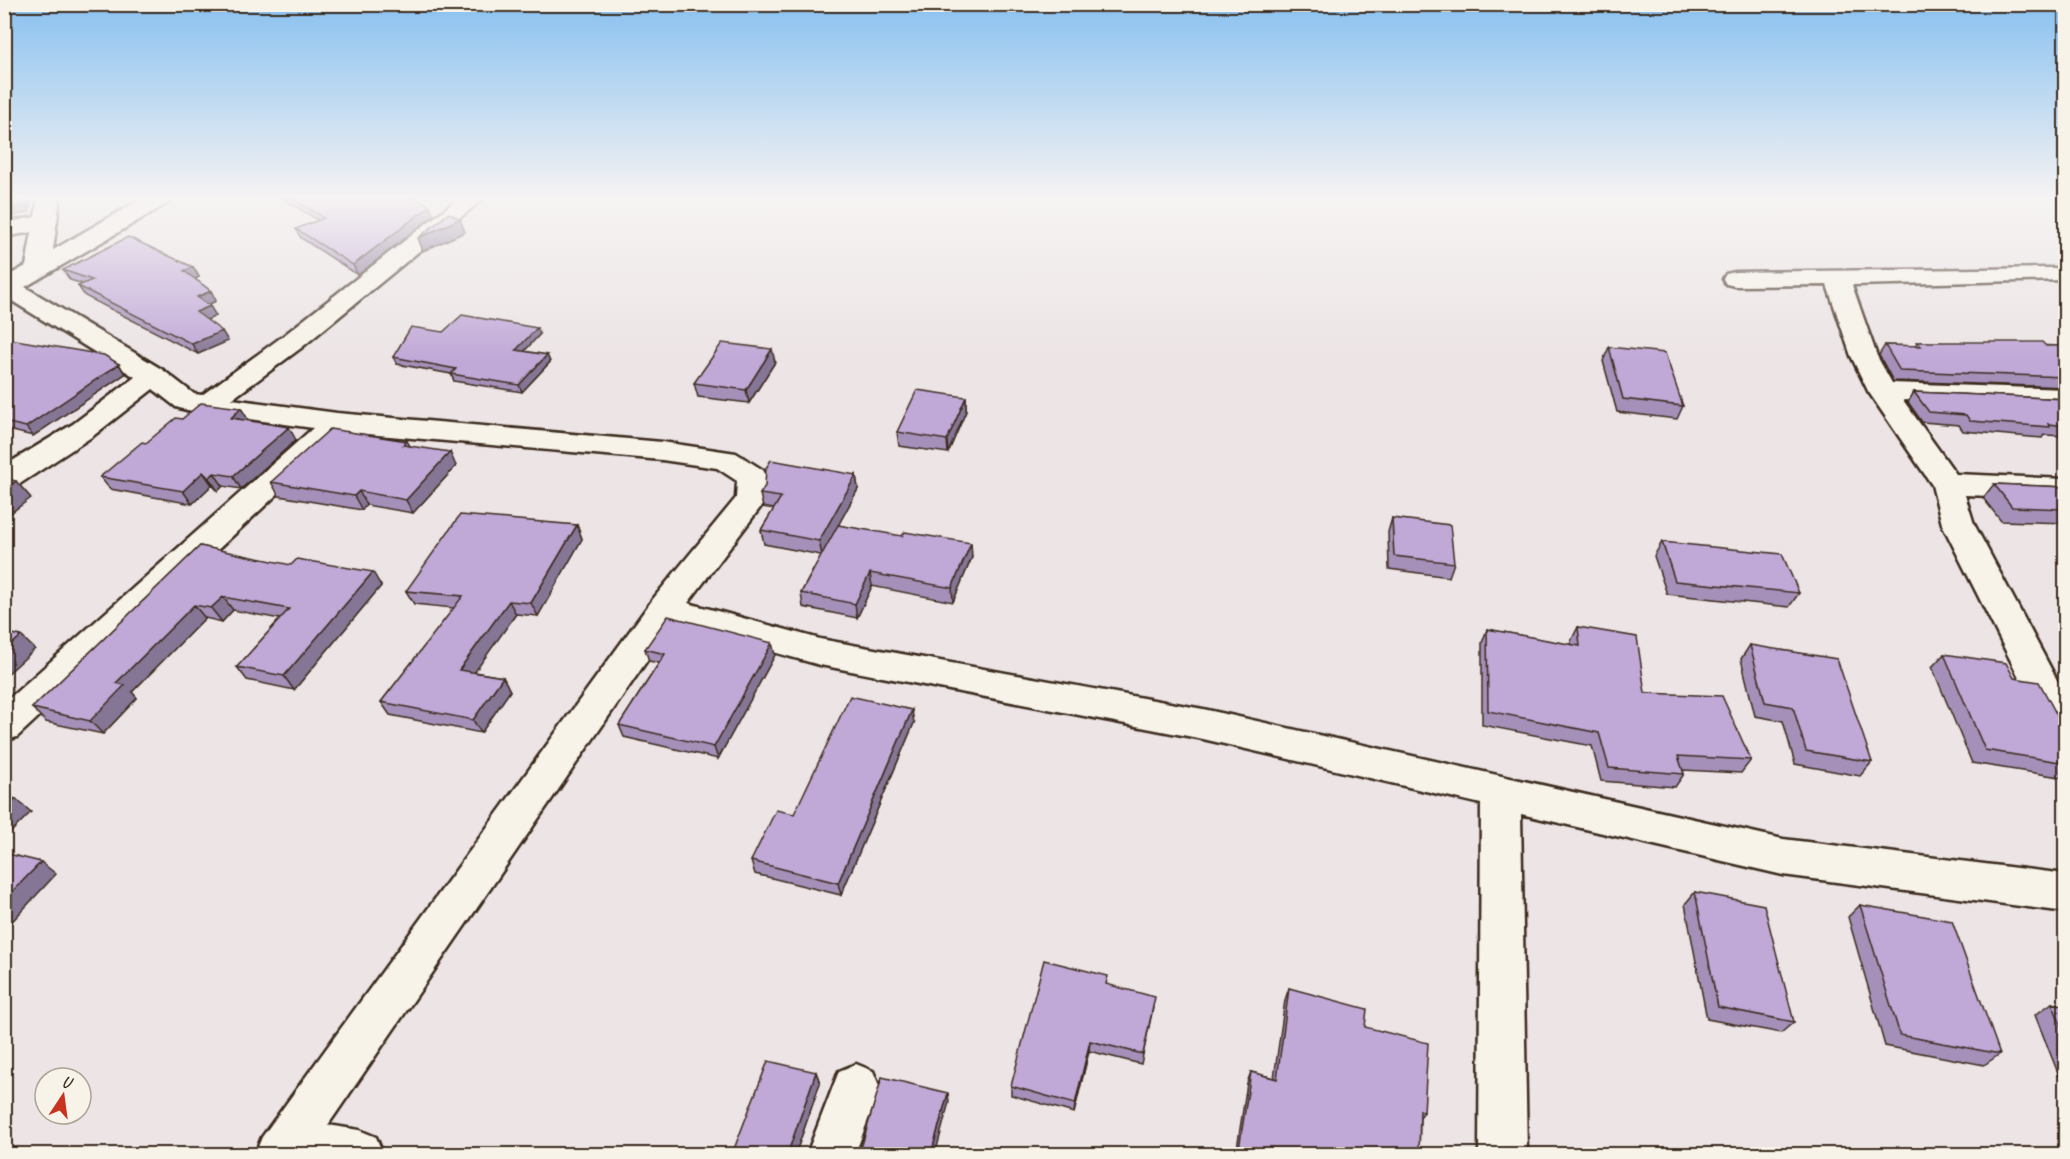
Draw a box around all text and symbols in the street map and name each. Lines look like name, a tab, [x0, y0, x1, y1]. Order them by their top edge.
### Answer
north arrow	[33, 1066, 93, 1126]
text: U	[60, 1072, 75, 1094]

